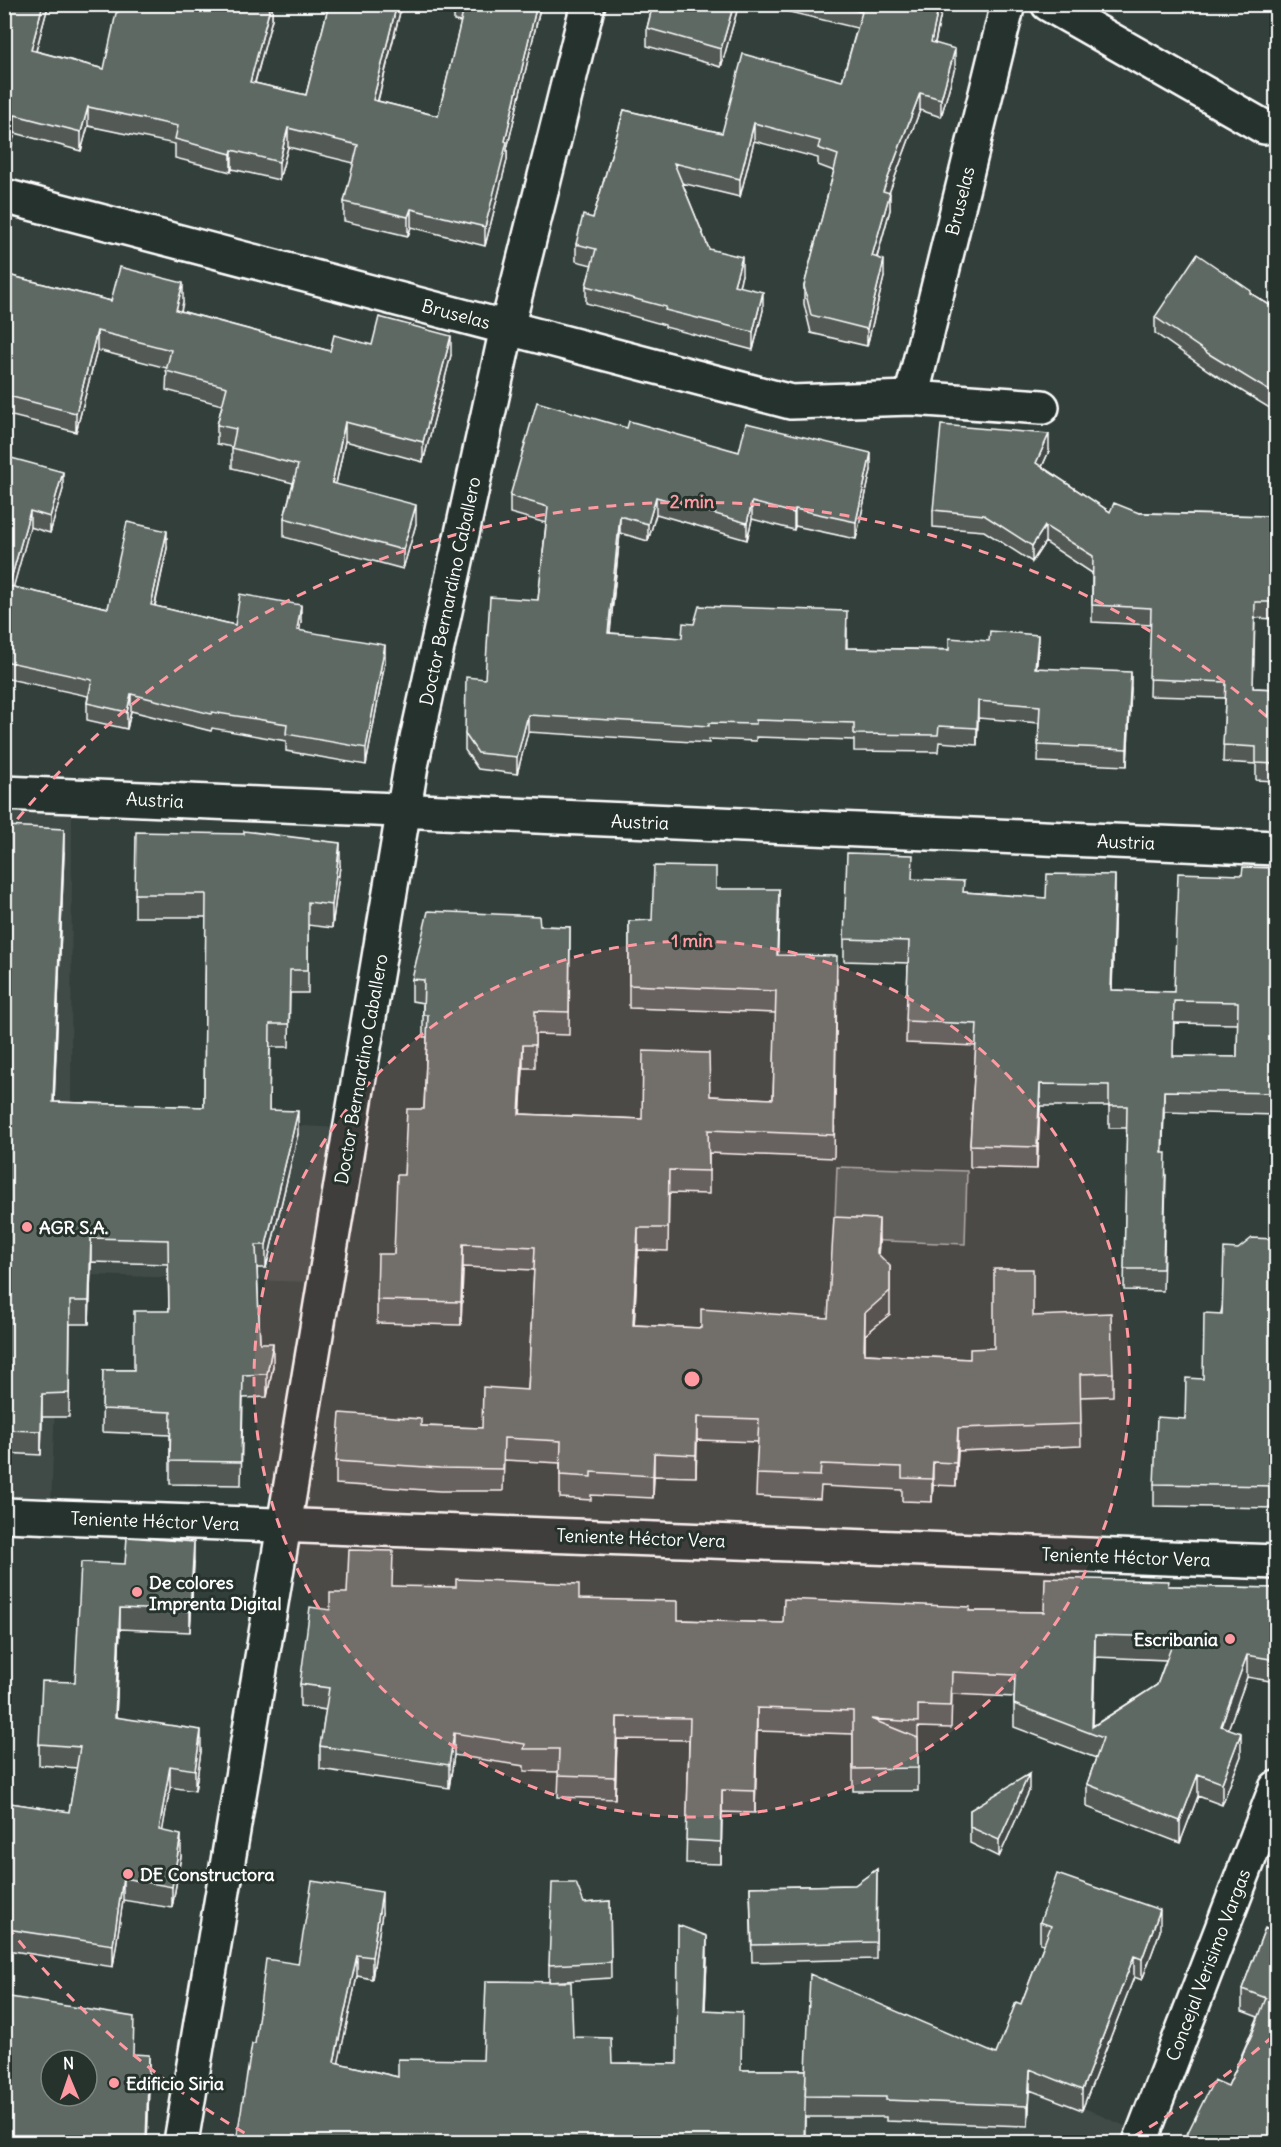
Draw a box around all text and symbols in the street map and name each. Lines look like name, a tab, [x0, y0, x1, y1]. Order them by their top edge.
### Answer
street label: Bruselas	[940, 164, 980, 238]
street label: Bruselas	[419, 294, 493, 334]
street label: Doctor Bernardino Caballero	[415, 475, 485, 707]
text: 2 min	[670, 490, 715, 513]
street label: Austria	[125, 787, 185, 813]
street label: Austria	[611, 809, 669, 835]
street label: Austria	[1097, 829, 1155, 855]
text: 1 min	[671, 929, 713, 952]
street label: Doctor Bernardino Caballero	[329, 952, 393, 1186]
place label: AGR S.A.	[39, 1216, 109, 1239]
marker: AGR S.A.	[20, 1220, 34, 1234]
centre of rings	[682, 1369, 702, 1389]
street label: Teniente Héctor Vera	[70, 1507, 240, 1535]
street label: Teniente Héctor Vera	[556, 1524, 726, 1552]
street label: Teniente Héctor Vera	[1041, 1543, 1211, 1571]
place label: De colores Imprenta Digital	[149, 1571, 281, 1615]
marker: De colores Imprenta Digital	[130, 1585, 144, 1599]
place label: Escribania	[1134, 1628, 1218, 1651]
marker: Escribania	[1223, 1632, 1237, 1646]
place label: DE Constructora	[140, 1863, 275, 1886]
street label: Concejal Verisimo Vargas	[1161, 1866, 1255, 2064]
marker: DE Constructora	[121, 1867, 135, 1881]
north arrow	[39, 2048, 99, 2108]
text: N	[63, 2053, 74, 2073]
place label: Edificio Siria	[126, 2072, 224, 2095]
marker: Edificio Siria	[107, 2076, 121, 2090]

